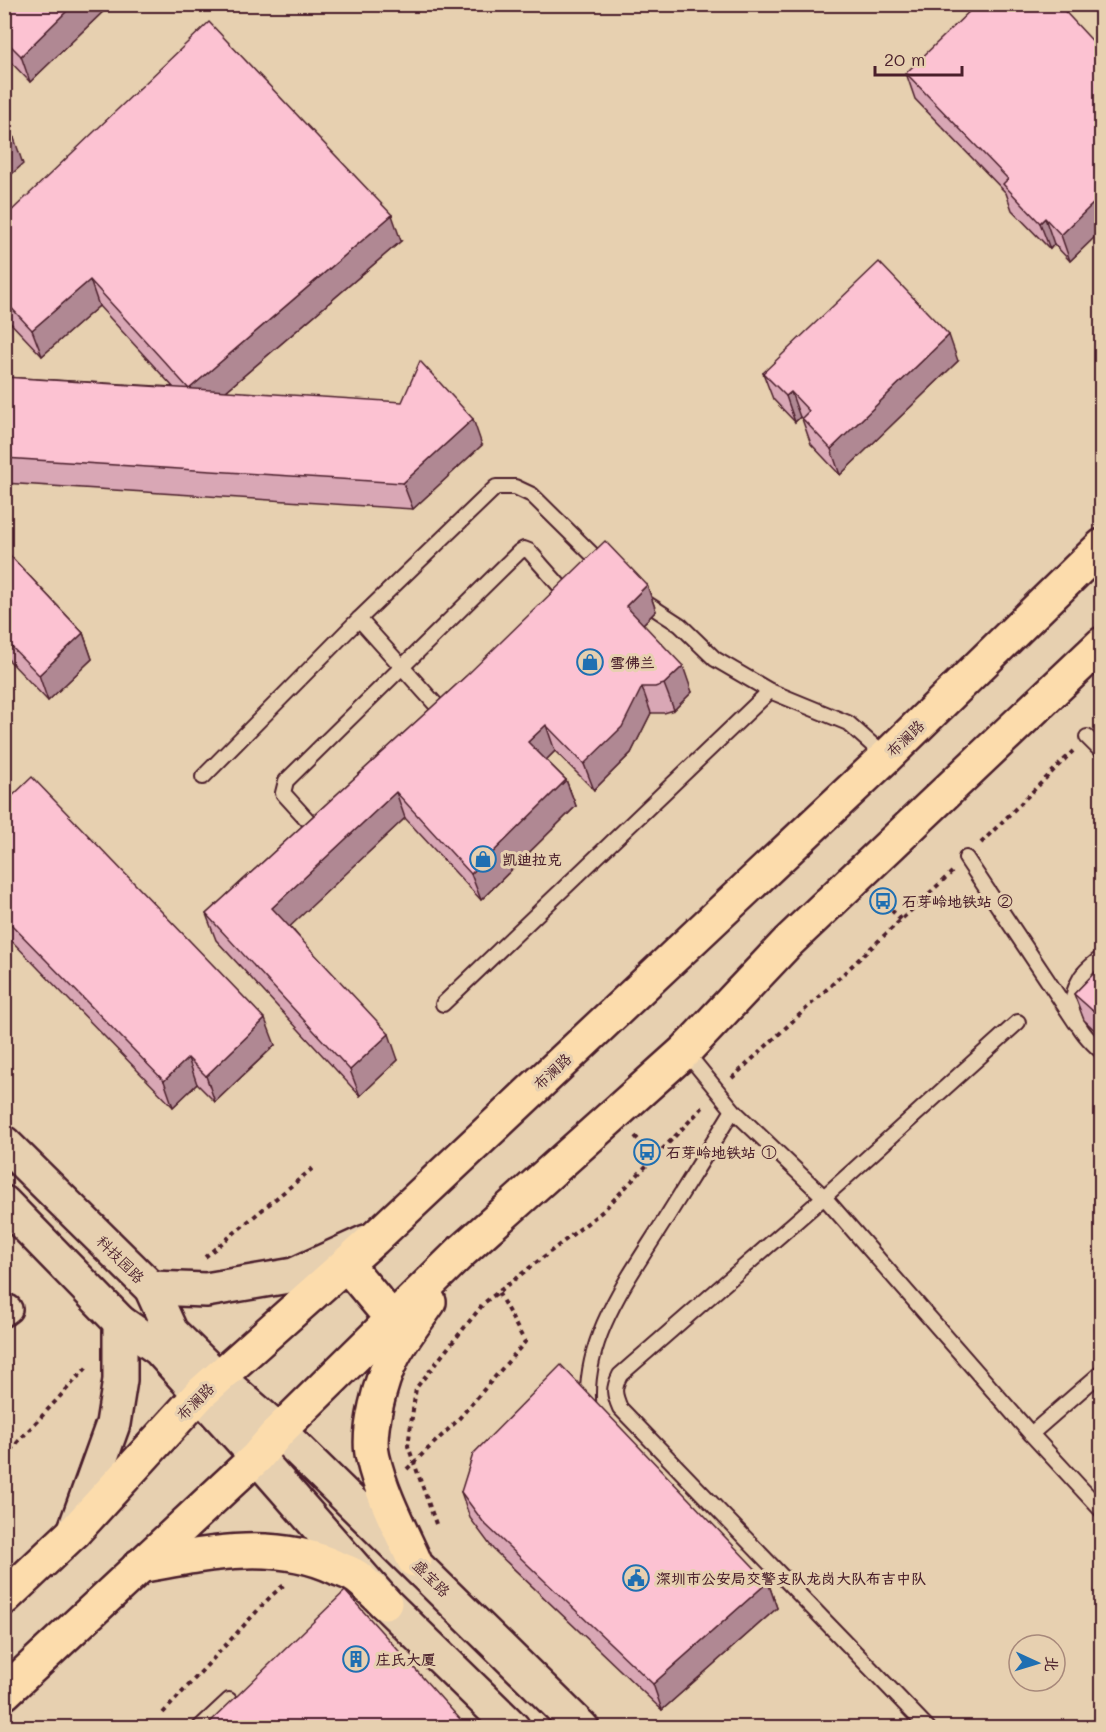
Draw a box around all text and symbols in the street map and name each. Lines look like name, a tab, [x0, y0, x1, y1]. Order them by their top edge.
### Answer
scale bar	[875, 39, 962, 77]
text: 20 m	[884, 47, 925, 71]
shop icon: 雪佛兰	[575, 647, 605, 677]
place label: 雪佛兰	[610, 652, 655, 672]
street label: 布澜路	[882, 715, 928, 761]
shop icon: 凯迪拉克	[468, 844, 498, 874]
place label: 凯迪拉克	[502, 849, 562, 869]
bus stop icon: 石芽岭地铁站 ②	[868, 886, 898, 916]
place label: 石芽岭地铁站 ②	[902, 891, 1012, 911]
street label: 布澜路	[529, 1048, 575, 1094]
bus stop icon: 石芽岭地铁站 ①	[632, 1137, 662, 1167]
place label: 石芽岭地铁站 ①	[666, 1142, 776, 1162]
street label: 科技园路	[93, 1231, 149, 1287]
street label: 布澜路	[172, 1378, 218, 1424]
street label: 盛宝路	[409, 1555, 455, 1601]
public building icon: 深圳市公安局交警支队龙岗大队布吉中队	[621, 1563, 651, 1593]
place label: 深圳市公安局交警支队龙岗大队布吉中队	[656, 1568, 926, 1588]
north arrow	[1007, 1633, 1067, 1693]
building icon: 庄氏大厦	[341, 1644, 371, 1674]
place label: 庄氏大厦	[376, 1649, 436, 1669]
text: 北	[1041, 1655, 1063, 1673]

